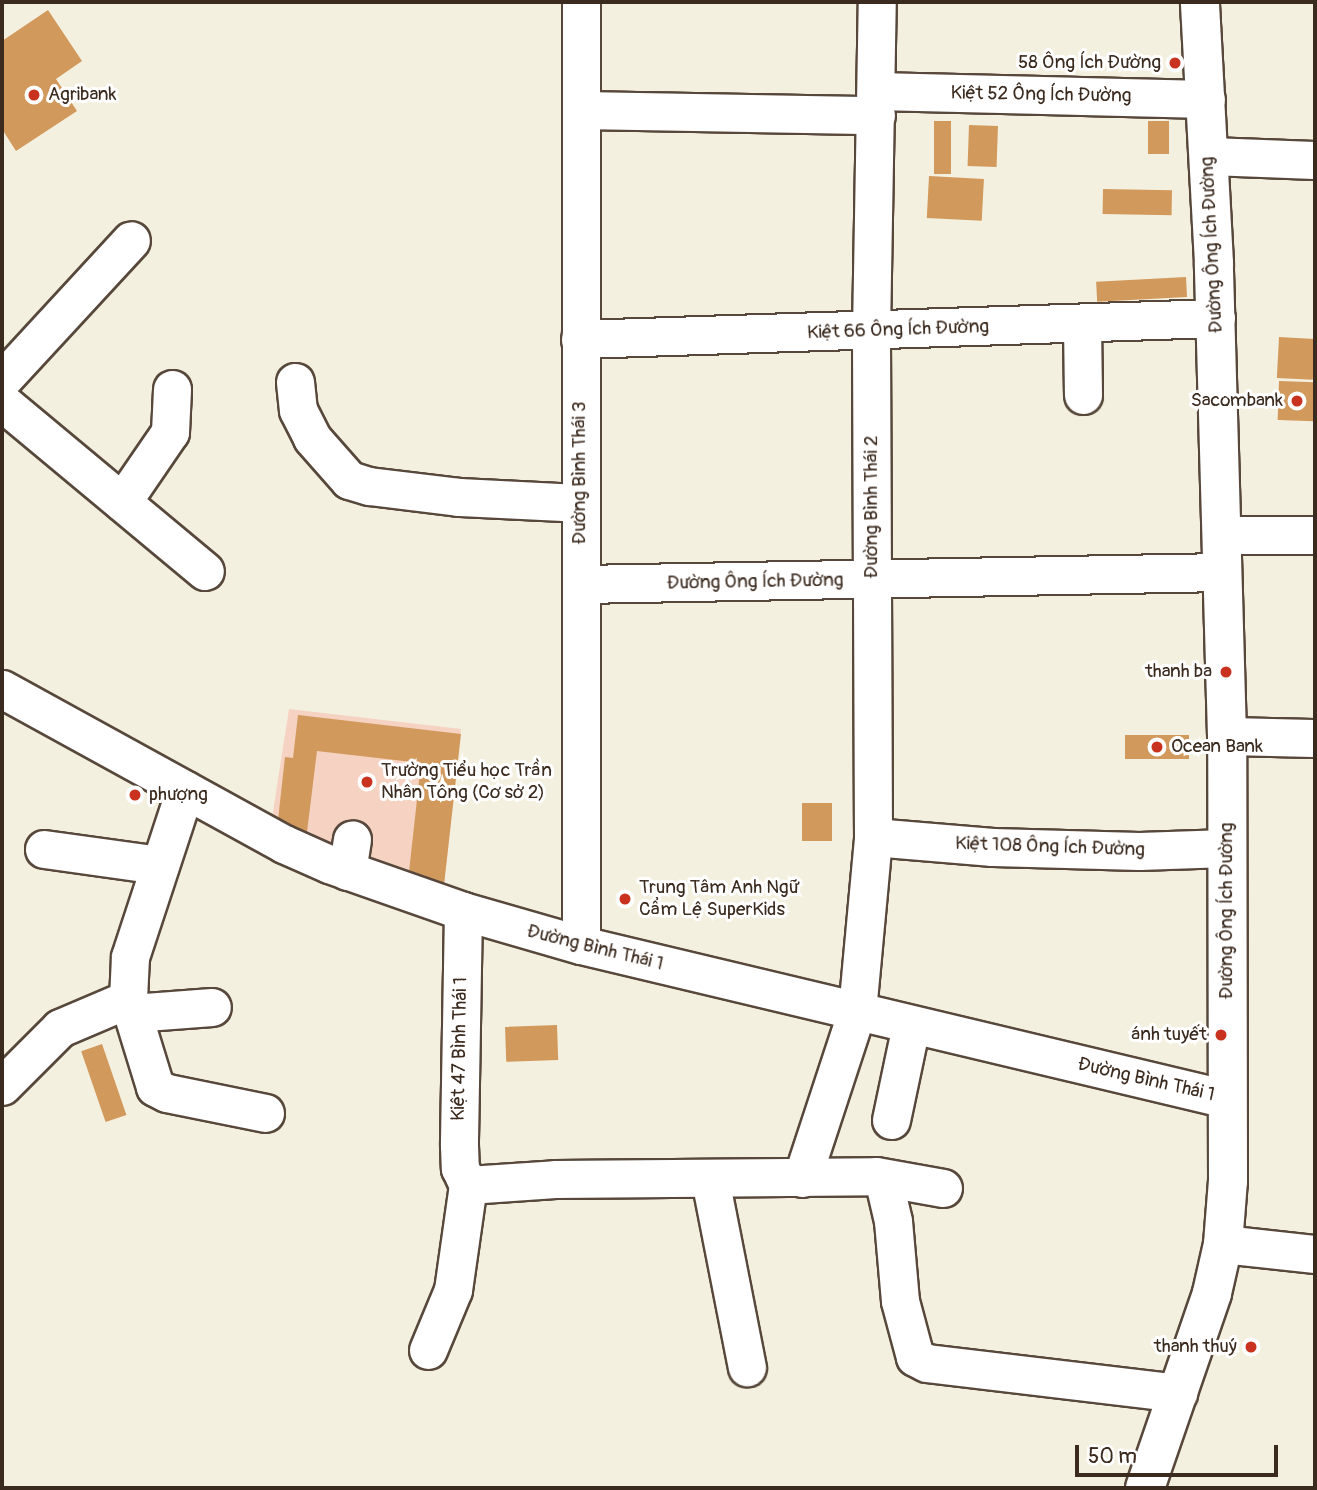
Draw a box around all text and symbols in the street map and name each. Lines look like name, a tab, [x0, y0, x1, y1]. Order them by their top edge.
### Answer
place label: 58 Ông Ích Đường	[1018, 52, 1161, 74]
marker: 58 Ông Ích Đường	[1167, 55, 1183, 71]
street label: Kiệt 52 Ông Ích Đường	[950, 82, 1132, 108]
place label: Agribank	[48, 84, 116, 106]
marker: Agribank	[26, 87, 42, 103]
street label: Đường Ông Ích Đường	[1196, 156, 1228, 334]
street label: Kiệt 66 Ông Ích Đường	[807, 315, 989, 345]
place label: Sacombank	[1191, 390, 1283, 412]
marker: Sacombank	[1289, 393, 1305, 409]
street label: Đường Bình Thái 3	[569, 401, 591, 545]
street label: Đường Bình Thái 2	[861, 435, 883, 579]
street label: Đường Ông Ích Đường	[666, 569, 844, 595]
place label: thanh ba	[1145, 661, 1212, 683]
marker: thanh ba	[1218, 664, 1234, 680]
place label: Ocean Bank	[1171, 736, 1263, 758]
marker: Ocean Bank	[1149, 739, 1165, 755]
place label: Trường Tiểu học Trần Nhân Tông (Cơ sở 2)	[381, 760, 552, 804]
marker: Trường Tiểu học Trần Nhân Tông (Cơ sở 2)	[359, 774, 375, 790]
place label: phượng	[149, 784, 208, 806]
marker: phượng	[127, 787, 143, 803]
street label: Đường Ông Ích Đường	[1216, 823, 1238, 999]
street label: Kiệt 108 Ông Ích Đường	[955, 832, 1145, 862]
place label: Trung Tâm Anh Ngữ Cẩm Lệ SuperKids	[639, 877, 800, 921]
marker: Trung Tâm Anh Ngữ Cẩm Lệ SuperKids	[617, 891, 633, 907]
street label: Đường Bình Thái 1	[524, 920, 666, 976]
street label: Kiệt 47 Bình Thái 1	[447, 977, 473, 1121]
place label: ánh tuyết	[1131, 1024, 1207, 1046]
marker: ánh tuyết	[1213, 1027, 1229, 1043]
street label: Đường Bình Thái 1	[1075, 1053, 1217, 1107]
place label: thanh thuý	[1154, 1336, 1237, 1358]
marker: thanh thuý	[1243, 1339, 1259, 1355]
scale bar	[1079, 1430, 1282, 1474]
text: 50 m	[1088, 1443, 1137, 1470]

